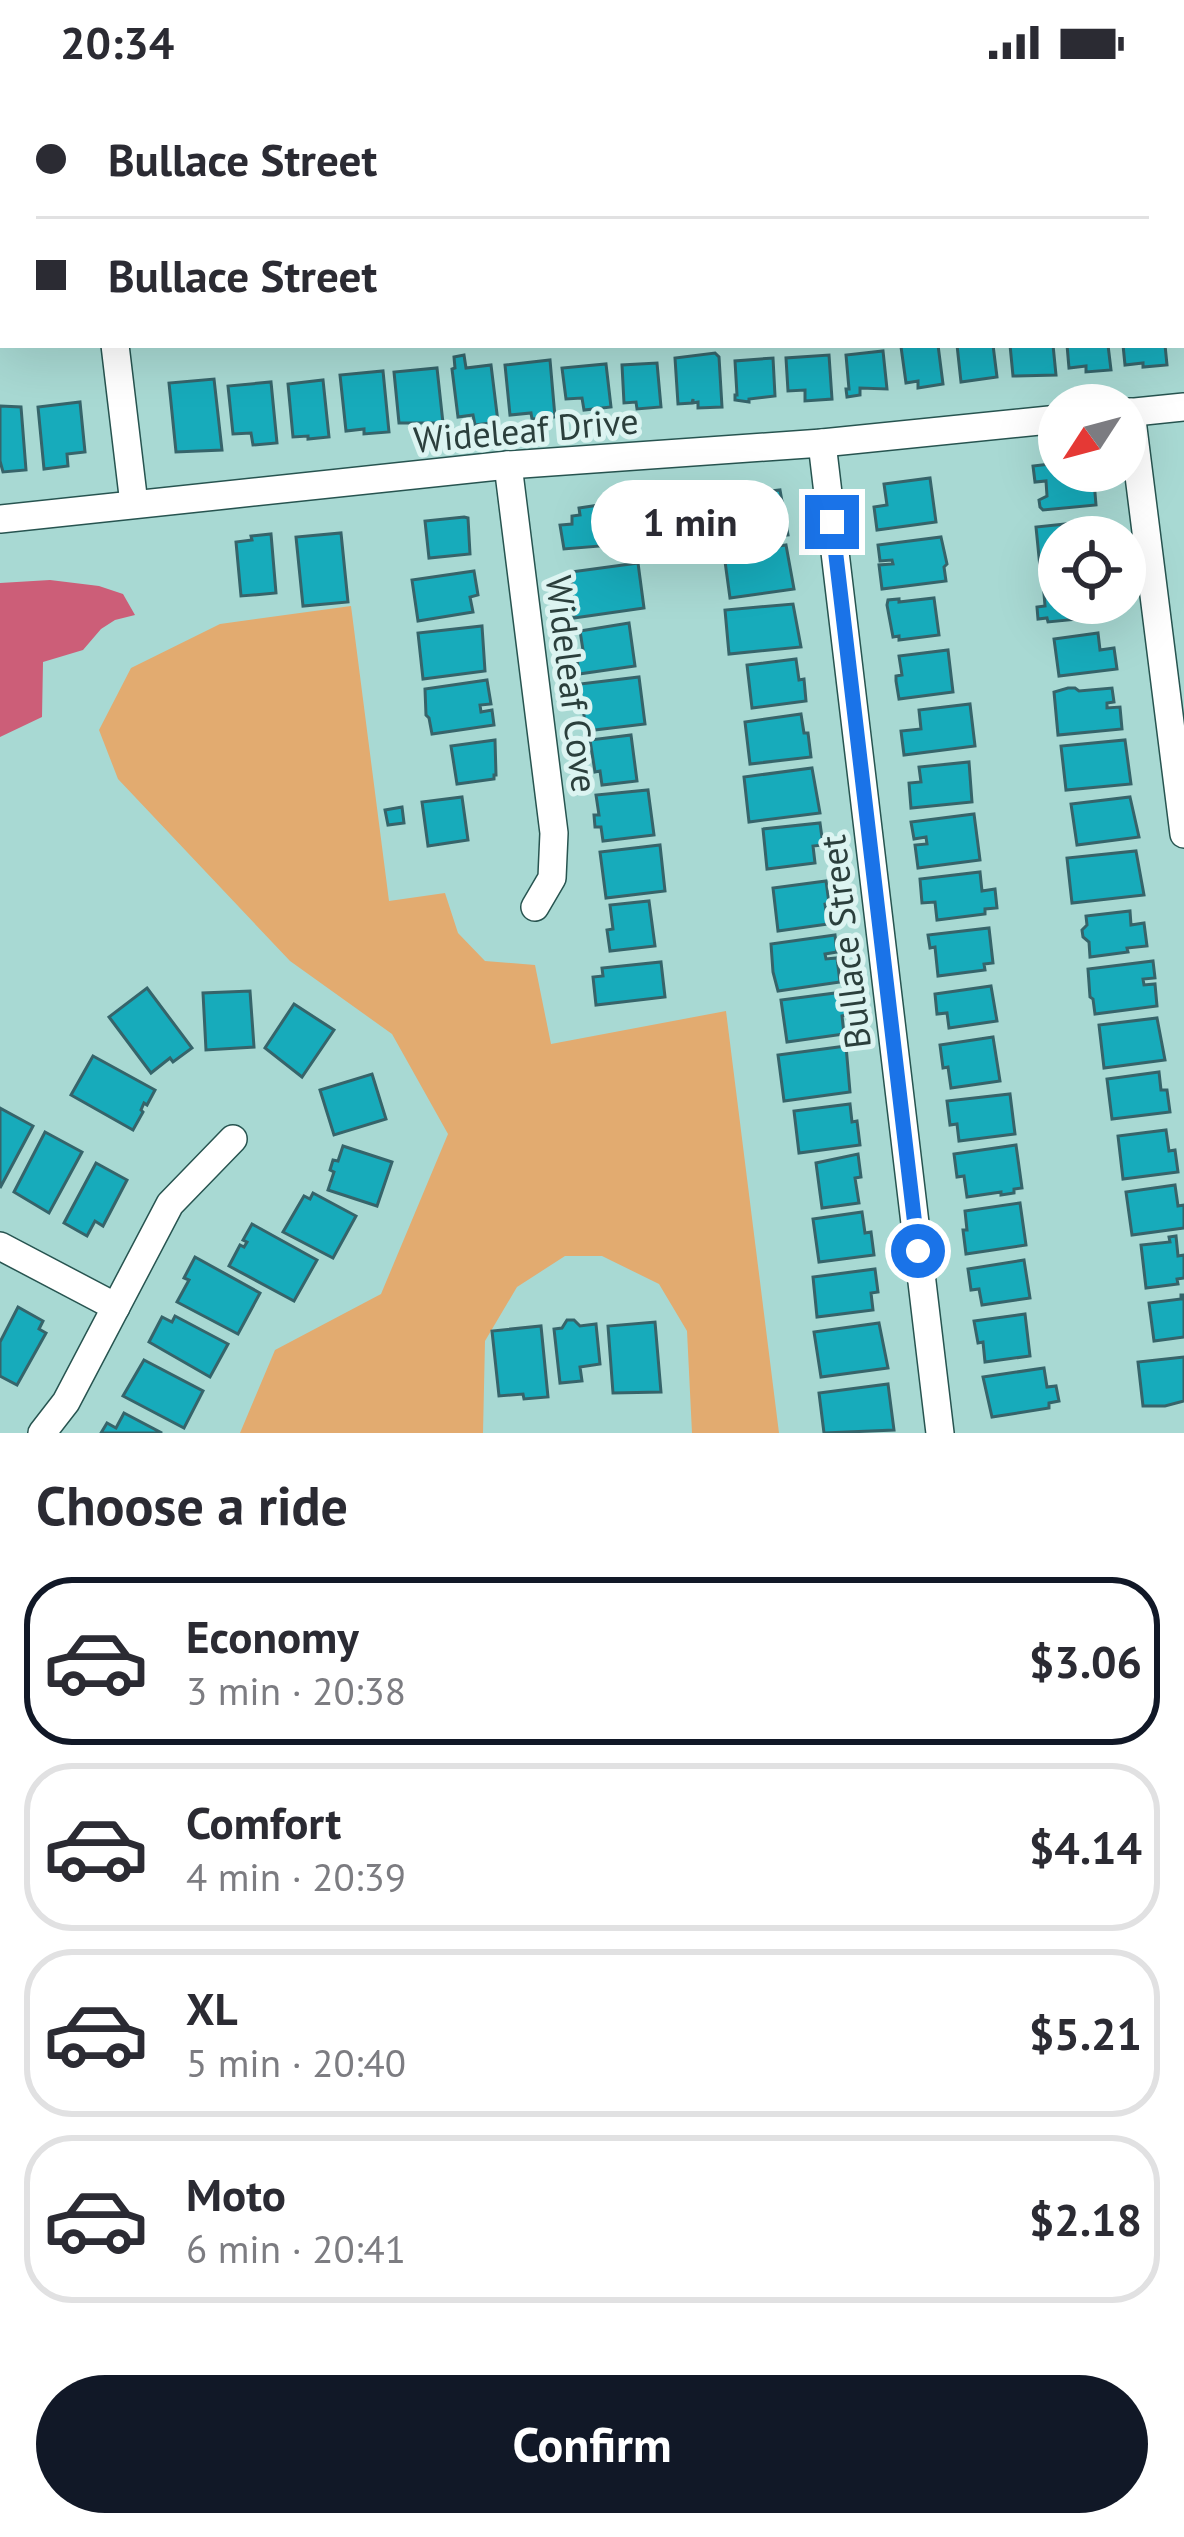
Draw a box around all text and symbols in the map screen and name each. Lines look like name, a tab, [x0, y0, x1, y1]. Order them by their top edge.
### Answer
text: 20:34	[60, 13, 174, 71]
text: Bullace Street	[108, 130, 377, 188]
text: Bullace Street	[108, 246, 377, 304]
north arrow	[1038, 384, 1146, 492]
map controls	[1038, 384, 1146, 624]
street label: Wideleaf Drive	[412, 396, 640, 463]
callout: 1 min	[592, 480, 790, 564]
route end	[805, 495, 859, 549]
text: 1 min	[642, 496, 738, 547]
button: locate	[1038, 516, 1146, 624]
street label: Wideleaf Cove	[536, 573, 609, 795]
street label: Bullace Street	[808, 833, 881, 1051]
route start	[891, 1224, 945, 1278]
text: Choose a ride	[36, 1470, 348, 1540]
icon: car	[42, 1607, 150, 1715]
text: Economy	[186, 1607, 359, 1665]
text: $3.06	[1029, 1632, 1142, 1690]
text: 3 min · 20:38	[186, 1665, 406, 1716]
icon: car	[42, 1793, 150, 1901]
text: Comfort	[186, 1793, 341, 1851]
text: $4.14	[1029, 1818, 1142, 1876]
text: 4 min · 20:39	[186, 1851, 406, 1902]
icon: car	[42, 1979, 150, 2087]
text: XL	[186, 1979, 238, 2037]
text: $5.21	[1029, 2004, 1142, 2062]
text: 5 min · 20:40	[186, 2037, 406, 2088]
icon: car	[42, 2165, 150, 2273]
text: Moto	[186, 2165, 286, 2223]
text: $2.18	[1029, 2190, 1142, 2248]
text: 6 min · 20:41	[186, 2223, 406, 2274]
button: Confirm	[36, 2375, 1148, 2513]

